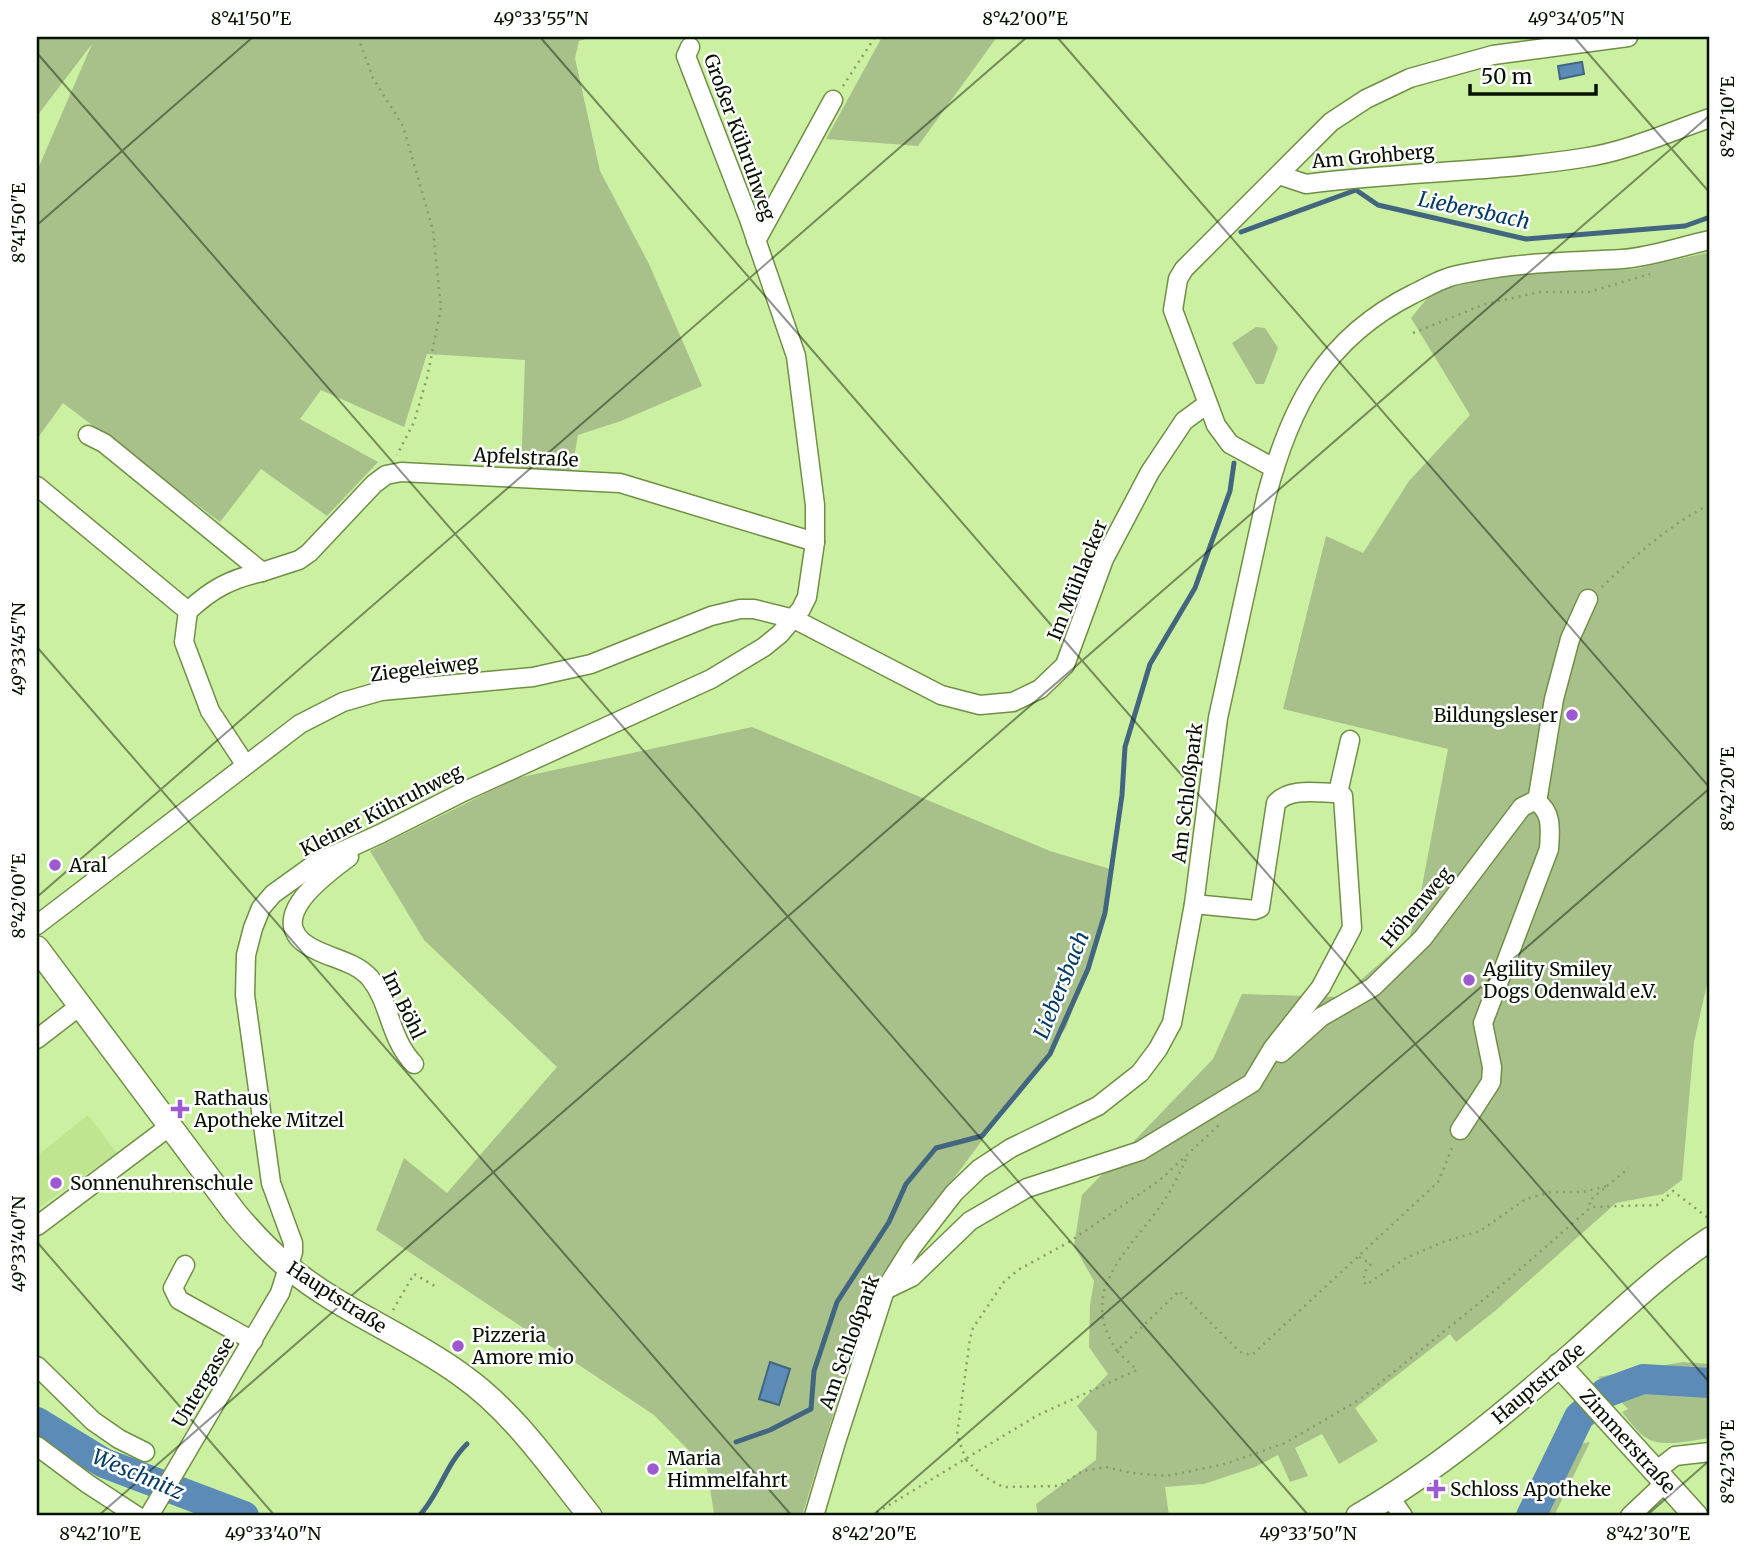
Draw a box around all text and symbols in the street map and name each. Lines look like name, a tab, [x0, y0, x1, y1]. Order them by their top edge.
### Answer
text: 8°41'50"E	[211, 7, 292, 30]
text: 49°33'55"N	[493, 7, 589, 30]
text: 8°42'00"E	[982, 7, 1068, 30]
text: 49°34'05"N	[1528, 7, 1624, 30]
street label: Großer Kühruhweg	[699, 51, 781, 224]
scale bar	[1470, 52, 1596, 96]
text: 50 m	[1481, 63, 1532, 90]
text: 8°42'10"E	[1716, 76, 1739, 158]
street label: Am Grohberg	[1310, 139, 1436, 173]
text: 8°41'50"E	[7, 182, 30, 263]
water label: Liebersbach	[1416, 185, 1532, 235]
street label: Apfelstraße	[472, 442, 579, 472]
street label: Im Mühlacker	[1042, 516, 1112, 644]
text: 49°33'45"N	[7, 602, 30, 696]
street label: Ziegeleiweg	[369, 649, 480, 687]
place label: Bildungsleser	[1433, 703, 1558, 727]
marker: Bildungsleser	[1564, 707, 1580, 723]
street label: Am Schloßpark	[1166, 722, 1208, 865]
text: 8°42'20"E	[1716, 746, 1739, 831]
street label: Kleiner Kühruhweg	[296, 759, 466, 861]
text: 8°42'00"E	[7, 853, 30, 939]
place label: Aral	[68, 853, 107, 877]
marker: Aral	[47, 857, 63, 873]
street label: Höhenweg	[1375, 861, 1457, 952]
water label: Liebersbach	[1027, 927, 1095, 1043]
place label: Agility Smiley Dogs Odenwald e.V.	[1482, 957, 1657, 1003]
street label: Im Böhl	[377, 967, 431, 1043]
marker: Agility Smiley Dogs Odenwald e.V.	[1461, 972, 1477, 988]
place label: Rathaus Apotheke Mitzel	[193, 1086, 344, 1132]
marker: Rathaus Apotheke Mitzel	[172, 1101, 188, 1117]
place label: Sonnenuhrenschule	[70, 1171, 253, 1195]
marker: Sonnenuhrenschule	[48, 1175, 64, 1191]
text: 49°33'40"N	[7, 1196, 30, 1292]
street label: Hauptstraße	[283, 1256, 391, 1338]
street label: Am Schloßpark	[813, 1272, 884, 1413]
place label: Pizzeria Amore mio	[471, 1323, 574, 1369]
street label: Untergasse	[167, 1332, 239, 1432]
street label: Hauptstraße	[1487, 1337, 1589, 1429]
marker: Pizzeria Amore mio	[450, 1338, 466, 1354]
street label: Zimmerstraße	[1575, 1384, 1681, 1498]
text: 8°42'30"E	[1716, 1419, 1739, 1504]
water label: Weschnitz	[88, 1443, 188, 1505]
place label: Maria Himmelfahrt	[667, 1446, 788, 1492]
marker: Maria Himmelfahrt	[645, 1461, 661, 1477]
place label: Schloss Apotheke	[1450, 1477, 1611, 1501]
marker: Schloss Apotheke	[1428, 1481, 1444, 1497]
text: 8°42'10"E	[59, 1522, 141, 1545]
text: 49°33'40"N	[225, 1522, 321, 1545]
text: 8°42'20"E	[832, 1522, 917, 1545]
text: 49°33'50"N	[1259, 1522, 1357, 1545]
text: 8°42'30"E	[1606, 1522, 1691, 1545]

